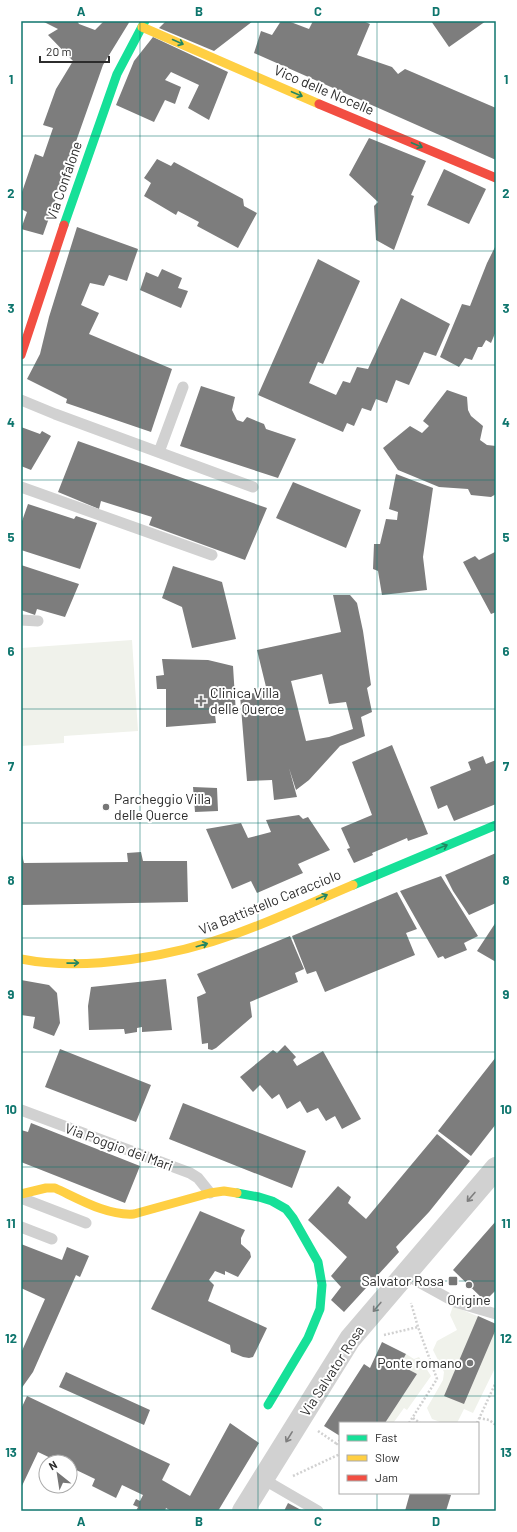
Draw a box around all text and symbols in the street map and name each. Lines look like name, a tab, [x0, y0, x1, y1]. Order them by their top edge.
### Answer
text: A	[77, 3, 86, 19]
text: B	[195, 3, 203, 19]
text: C	[314, 3, 322, 19]
text: D	[432, 3, 440, 19]
scale bar	[40, 38, 109, 64]
one-way arrow	[171, 39, 183, 46]
text: 20 m	[46, 44, 72, 58]
street label: Vico delle Nocelle	[272, 61, 377, 118]
text: 1	[9, 71, 13, 87]
text: 1	[504, 71, 508, 87]
one-way arrow	[290, 91, 302, 99]
street label: Via Confalone	[42, 139, 85, 223]
one-way arrow	[410, 142, 422, 149]
text: 2	[7, 185, 15, 201]
text: 2	[502, 185, 510, 201]
text: 3	[7, 300, 15, 316]
text: 3	[502, 300, 510, 316]
text: 4	[7, 414, 15, 430]
text: 4	[502, 414, 510, 430]
text: 5	[7, 529, 15, 545]
text: 5	[502, 529, 510, 545]
text: 6	[8, 643, 15, 659]
text: 6	[503, 643, 510, 659]
place label: Clinica Villa delle Querce	[210, 684, 285, 717]
marker: Clinica Villa delle Querce	[195, 695, 207, 707]
text: 7	[8, 758, 15, 774]
text: 7	[503, 758, 510, 774]
place label: Parcheggio Villa delle Querce	[114, 790, 211, 823]
marker: Parcheggio Villa delle Querce	[101, 802, 111, 812]
one-way arrow	[436, 843, 448, 850]
street label: Via Battistello Caracciolo	[196, 865, 343, 938]
text: 8	[7, 872, 15, 888]
text: 8	[502, 872, 510, 888]
one-way arrow	[316, 893, 328, 900]
one-way arrow	[195, 941, 208, 948]
one-way arrow	[66, 959, 79, 967]
text: 9	[8, 986, 15, 1002]
text: 9	[503, 986, 510, 1002]
text: 10	[5, 1101, 17, 1117]
text: 10	[500, 1101, 512, 1117]
street label: Via Poggio dei Mari	[63, 1119, 176, 1174]
one-way arrow	[466, 1192, 475, 1202]
text: 11	[6, 1215, 16, 1231]
text: 11	[501, 1215, 511, 1231]
place label: Salvator Rosa	[361, 1272, 444, 1289]
marker: Salvator Rosa	[447, 1275, 459, 1287]
marker: Origine	[464, 1280, 474, 1290]
place label: Origine	[447, 1291, 491, 1308]
one-way arrow	[373, 1301, 382, 1311]
street label: Via Salvator Rosa	[296, 1322, 367, 1419]
text: 12	[5, 1330, 17, 1346]
text: 12	[500, 1330, 512, 1346]
place label: Ponte romano	[377, 1354, 462, 1371]
marker: Ponte romano	[465, 1358, 475, 1368]
legend	[339, 1422, 479, 1494]
text: Fast	[375, 1430, 398, 1444]
one-way arrow	[285, 1431, 293, 1442]
text: 13	[5, 1444, 17, 1460]
text: 13	[500, 1444, 512, 1460]
text: Slow	[375, 1450, 400, 1464]
north arrow	[38, 1454, 78, 1494]
text: N	[46, 1457, 59, 1472]
text: Jam	[375, 1470, 398, 1484]
text: A	[77, 1513, 86, 1529]
text: B	[195, 1513, 203, 1529]
text: C	[314, 1513, 322, 1529]
text: D	[432, 1513, 440, 1529]

